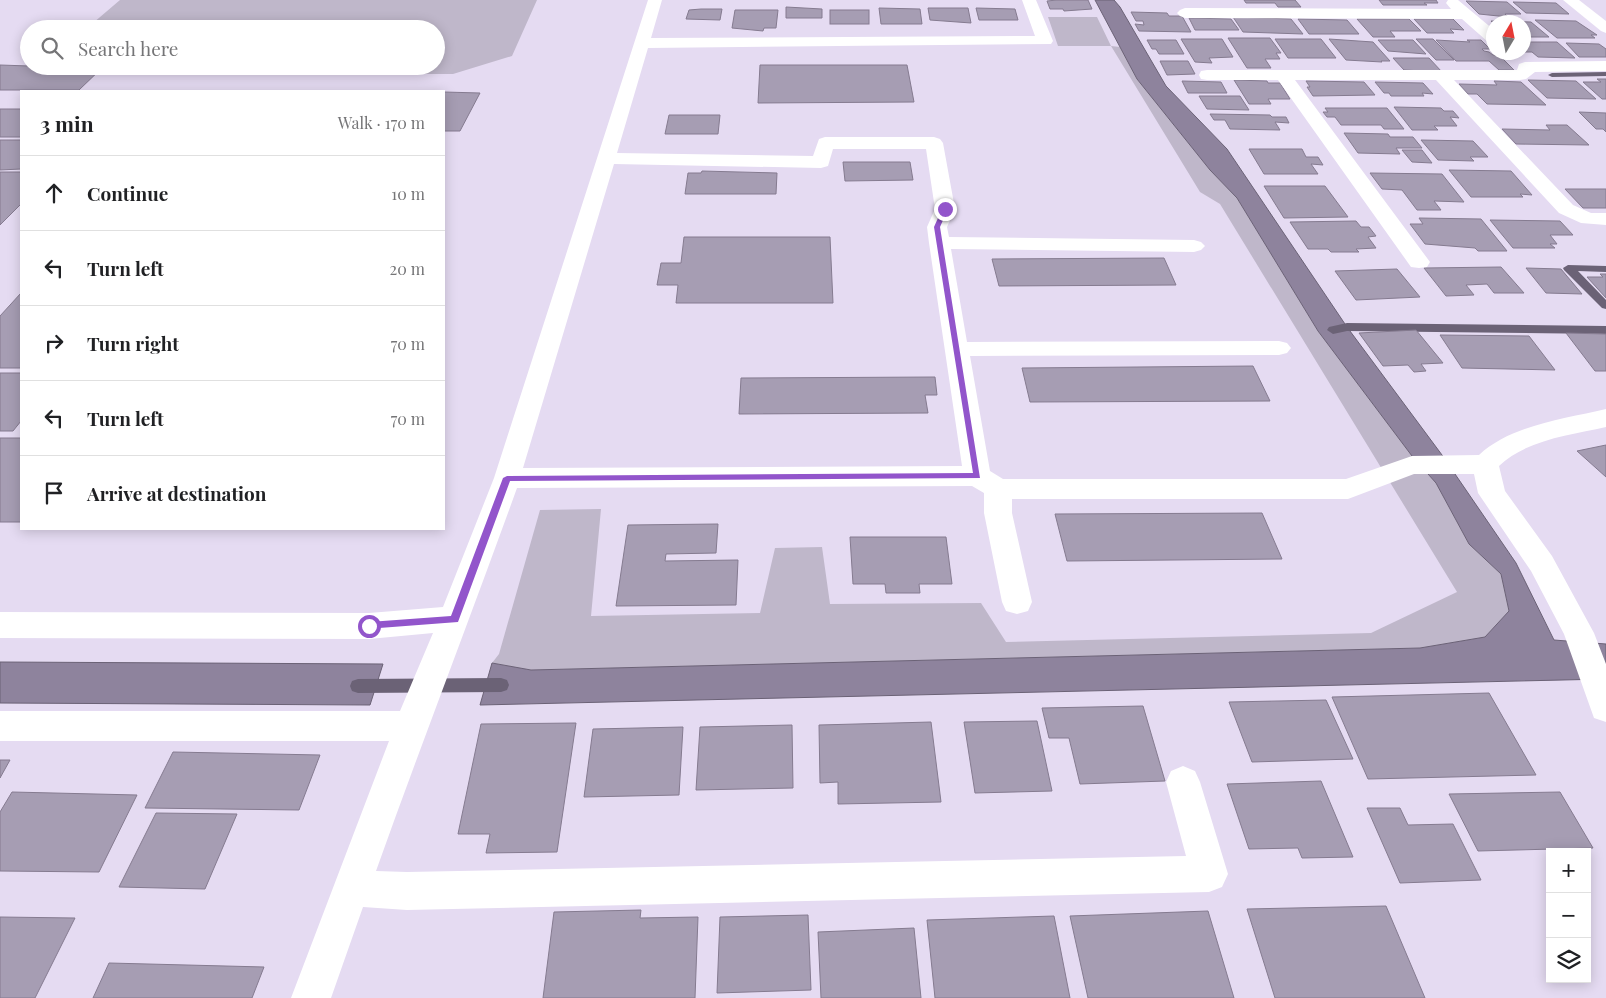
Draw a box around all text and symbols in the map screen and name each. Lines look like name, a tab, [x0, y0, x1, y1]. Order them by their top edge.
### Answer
north arrow	[1486, 15, 1531, 60]
search box	[20, 20, 445, 75]
icon: search	[38, 34, 66, 62]
text: Search here	[78, 35, 178, 61]
text: 3 min	[40, 109, 94, 137]
text: Walk · 170 m	[338, 112, 425, 133]
icon: ahead	[40, 179, 68, 207]
text: Continue	[87, 180, 168, 206]
text: 10 m	[391, 183, 425, 204]
route end	[934, 198, 957, 221]
icon: left	[40, 254, 68, 282]
text: Turn left	[87, 255, 164, 281]
text: 20 m	[390, 258, 425, 279]
icon: right	[40, 329, 68, 357]
text: Turn right	[87, 330, 179, 356]
text: 70 m	[391, 333, 425, 354]
icon: left	[40, 404, 68, 432]
text: Turn left	[87, 405, 164, 431]
text: 70 m	[391, 408, 425, 429]
icon: arrive	[40, 479, 68, 507]
text: Arrive at destination	[87, 480, 267, 506]
route start	[358, 615, 381, 638]
map controls	[1546, 848, 1591, 983]
button: +	[1546, 848, 1591, 893]
button: −	[1546, 893, 1591, 938]
button: layers	[1546, 938, 1591, 983]

